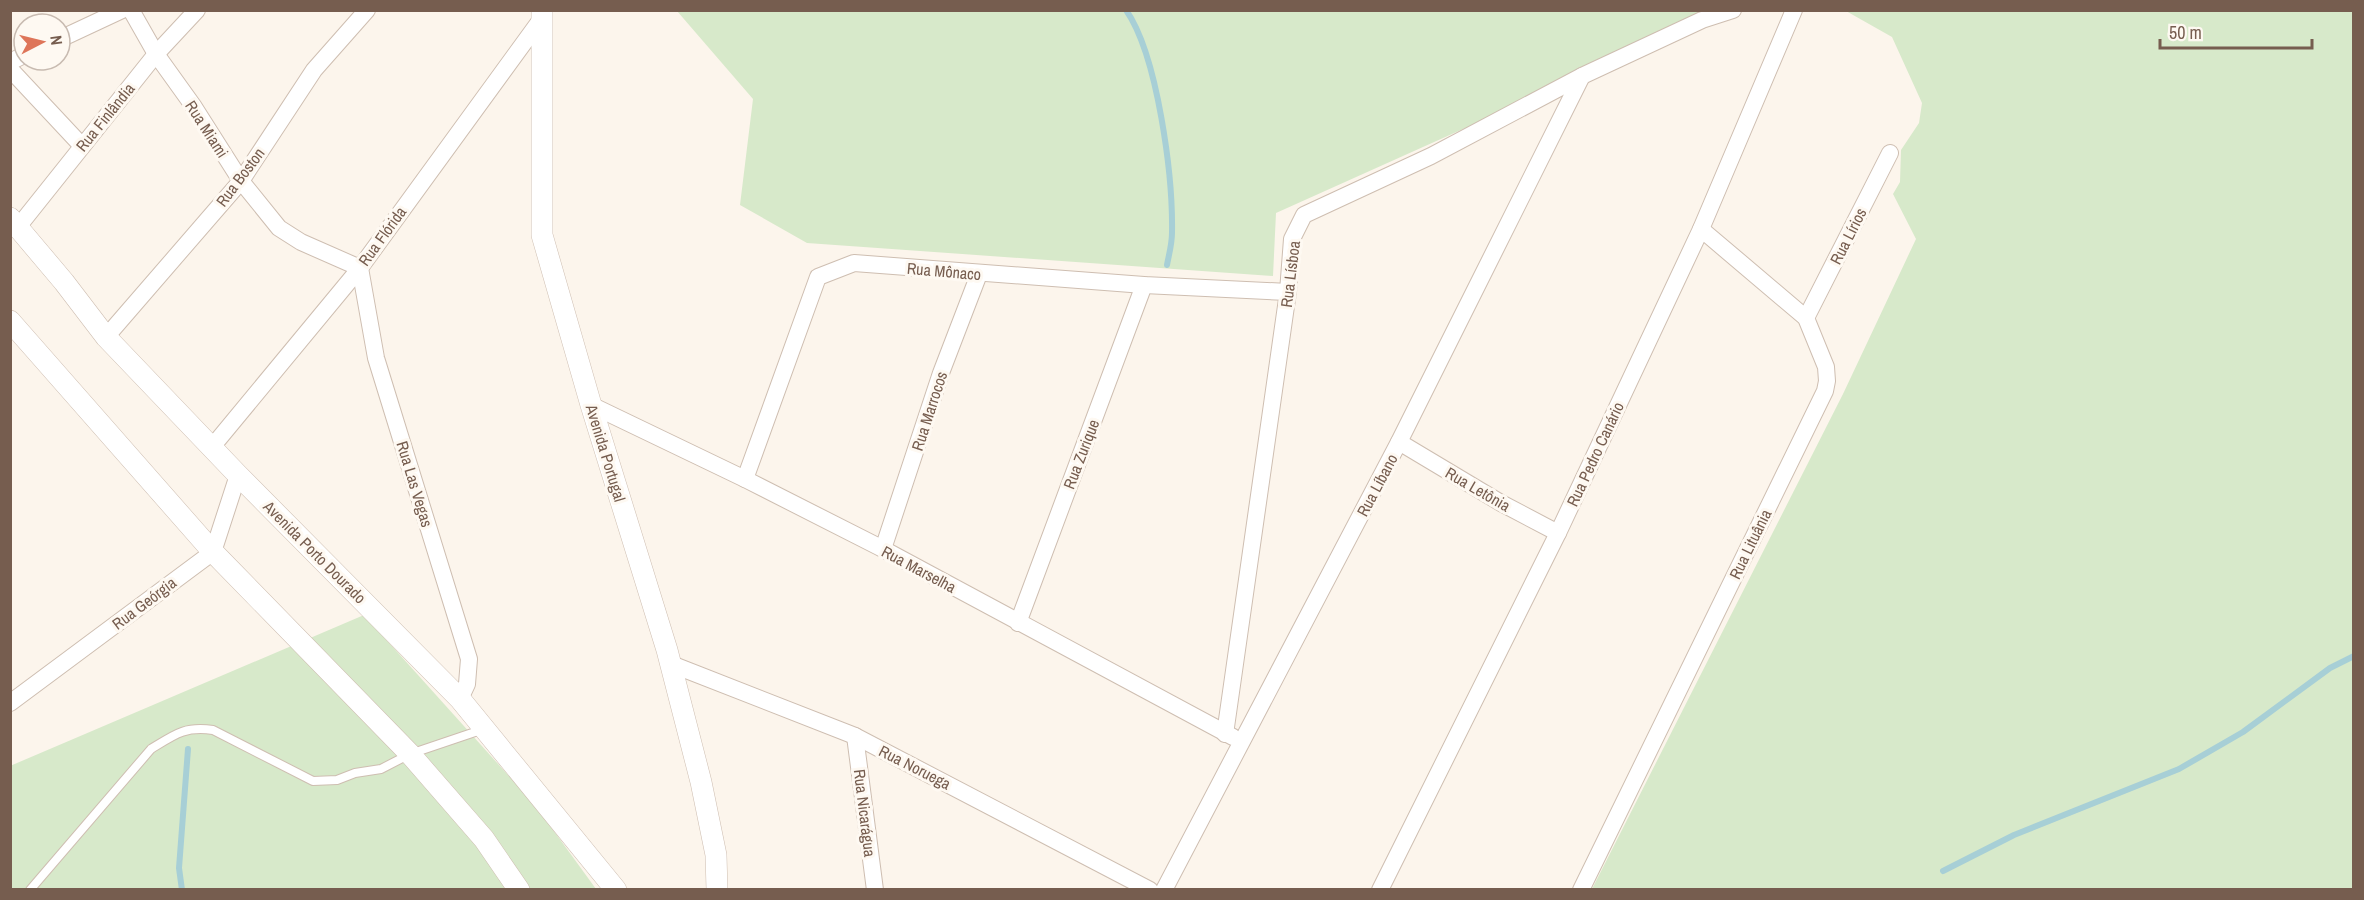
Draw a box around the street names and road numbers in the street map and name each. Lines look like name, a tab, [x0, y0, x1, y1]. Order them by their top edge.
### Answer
street label: Rua Finlândia	[71, 78, 140, 156]
street label: Rua Miami	[180, 96, 234, 162]
street label: Rua Boston	[211, 143, 269, 211]
street label: Rua Flórida	[353, 201, 411, 270]
street label: Rua Lírios	[1824, 204, 1872, 268]
street label: Rua Lísboa	[1275, 239, 1305, 309]
street label: Rua Mônaco	[906, 257, 982, 285]
street label: Rua Marrocos	[906, 368, 952, 454]
street label: Rua Pedro Canário	[1561, 398, 1629, 510]
street label: Avenida Portugal	[581, 401, 631, 504]
street label: Rua Zurique	[1058, 416, 1104, 492]
street label: Rua Las Vegas	[391, 438, 439, 530]
street label: Rua Líbano	[1351, 450, 1403, 520]
street label: Rua Letônia	[1442, 462, 1515, 517]
street label: Avenida Porto Dourado	[258, 495, 371, 608]
street label: Rua Lituânia	[1724, 505, 1777, 583]
street label: Rua Marselha	[878, 540, 961, 598]
street label: Rua Geórgia	[107, 571, 181, 634]
street label: Rua Noruega	[875, 739, 955, 795]
street label: Rua Nicarágua	[849, 768, 881, 859]

